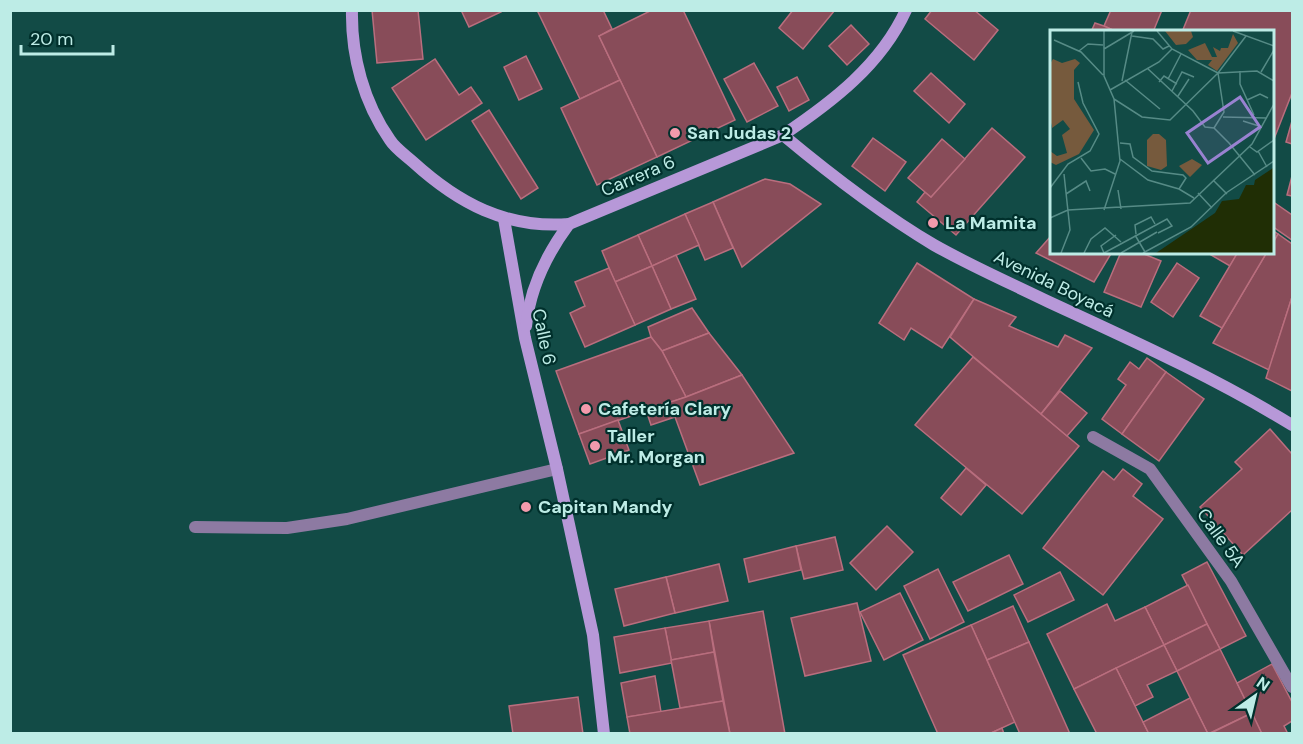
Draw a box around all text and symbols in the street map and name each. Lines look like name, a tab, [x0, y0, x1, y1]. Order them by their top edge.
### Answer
scale bar	[21, 18, 112, 56]
text: 20 m	[30, 27, 73, 51]
inset map	[1050, 30, 1273, 254]
place label: San Judas 2	[687, 121, 791, 145]
marker: San Judas 2	[668, 126, 682, 140]
street label: Carrera 6	[597, 150, 679, 202]
place label: La Mamita	[945, 211, 1037, 235]
marker: La Mamita	[926, 216, 940, 230]
street label: Avenida Boyacá	[990, 245, 1118, 323]
street label: Calle 6	[526, 307, 562, 367]
place label: Cafetería Clary	[598, 397, 731, 421]
marker: Cafetería Clary	[579, 402, 593, 416]
place label: Taller Mr. Morgan	[607, 424, 705, 469]
marker: Taller Mr. Morgan	[588, 439, 602, 453]
place label: Capitan Mandy	[538, 495, 673, 519]
marker: Capitan Mandy	[519, 500, 533, 514]
street label: Calle 5A	[1191, 503, 1251, 573]
north arrow	[1225, 666, 1285, 726]
text: N	[1252, 672, 1274, 696]

